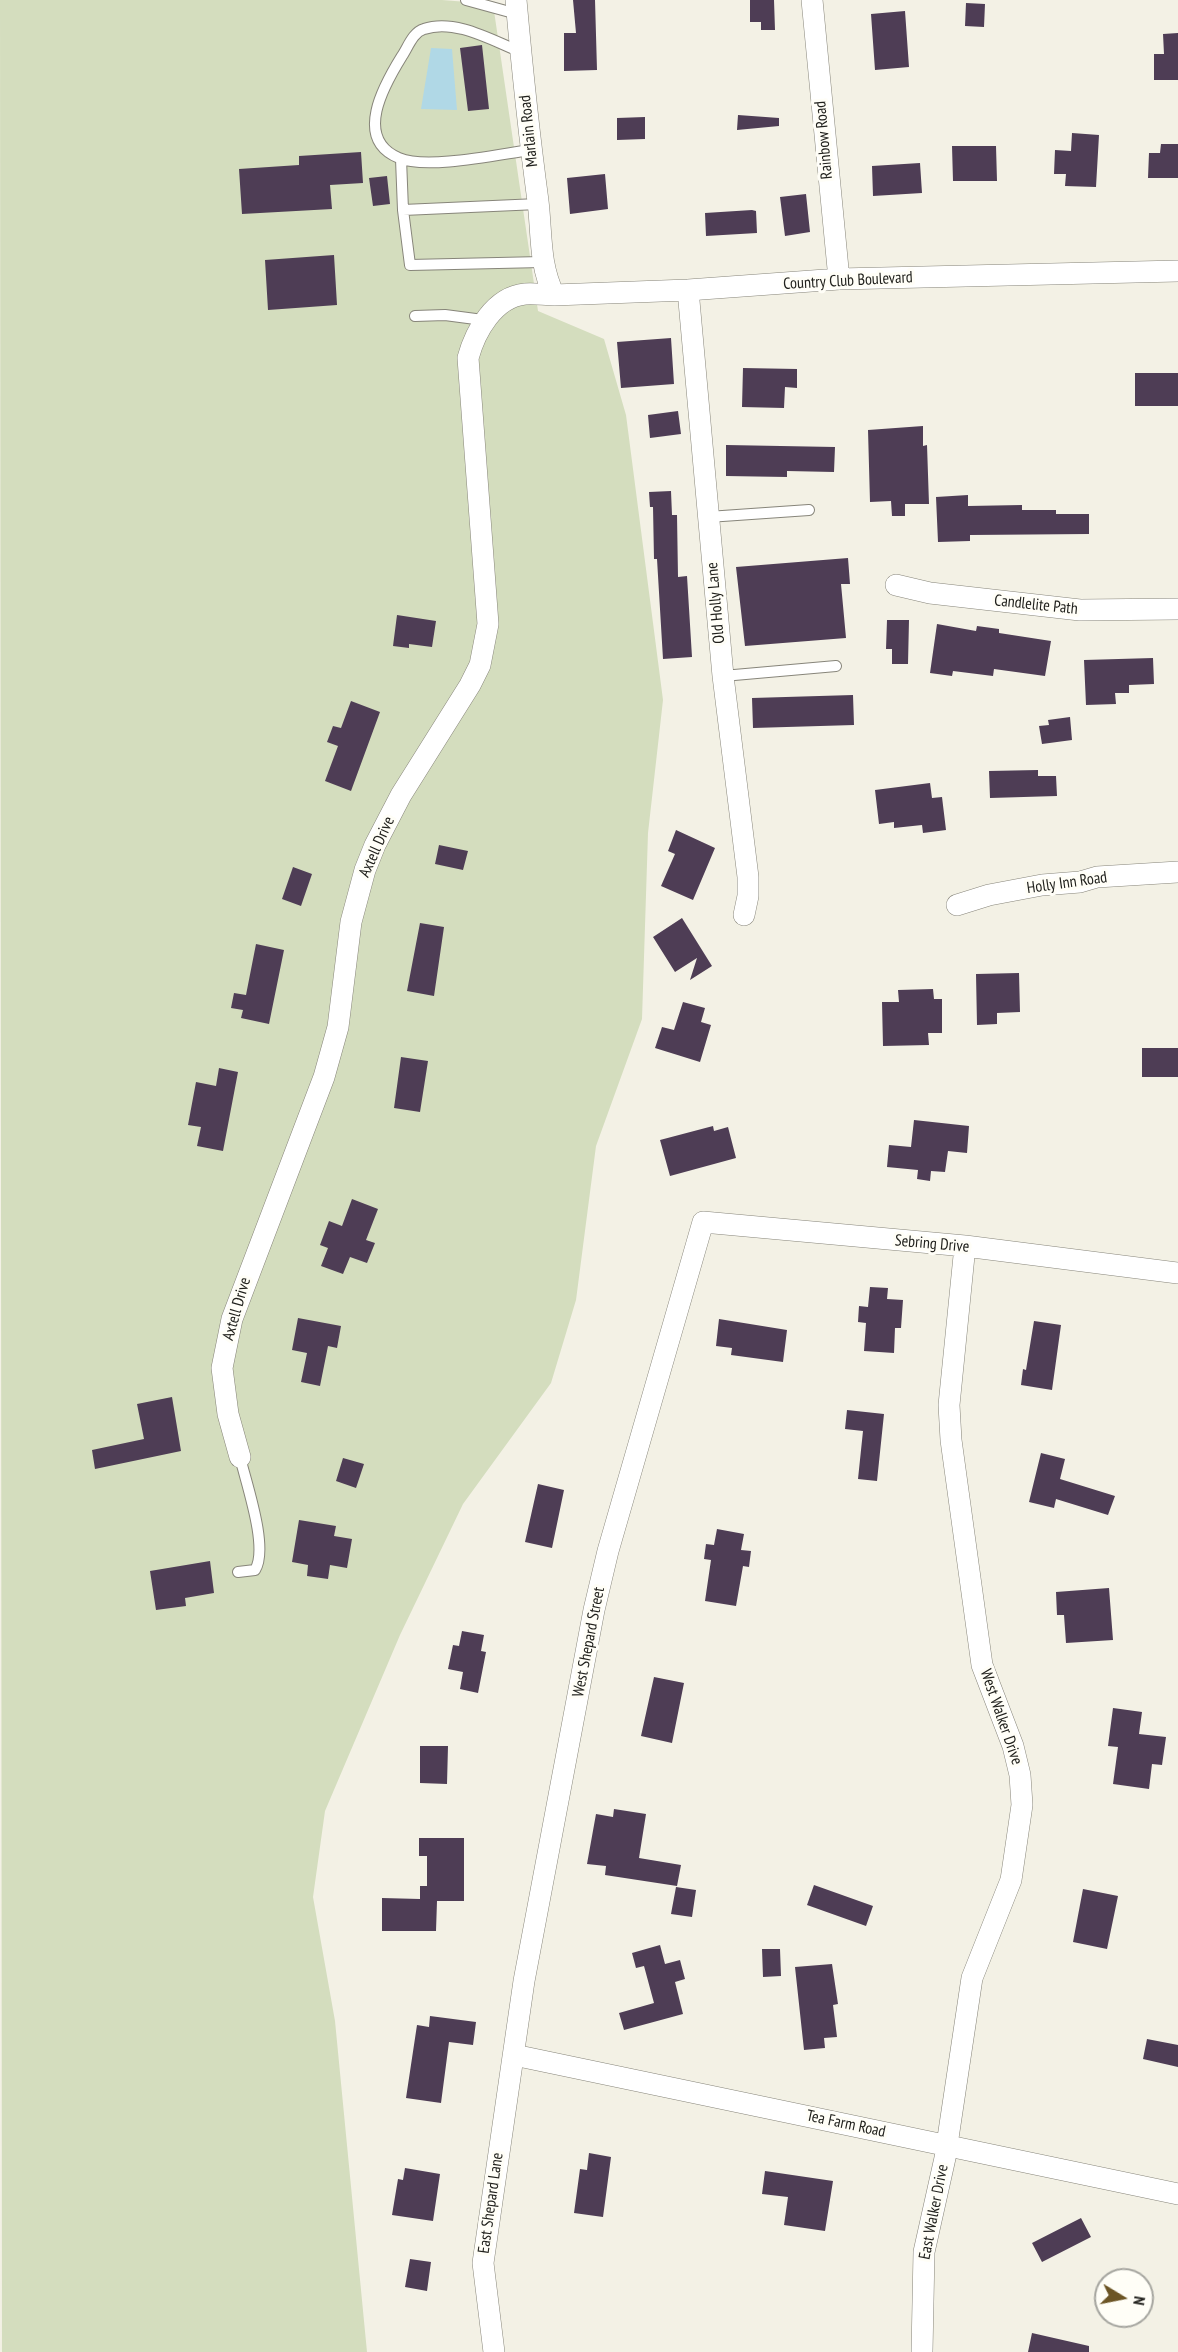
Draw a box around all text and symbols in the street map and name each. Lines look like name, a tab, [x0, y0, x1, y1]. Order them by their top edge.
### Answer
street label: Marlain Road	[516, 94, 542, 168]
street label: Rainbow Road	[811, 100, 837, 180]
street label: Country Club Boulevard	[783, 268, 913, 294]
street label: Old Holly Lane	[703, 562, 729, 644]
street label: Candlelite Path	[993, 591, 1079, 619]
street label: Axtell Drive	[355, 814, 399, 880]
street label: Holly Inn Road	[1026, 868, 1108, 898]
street label: Sebring Drive	[894, 1231, 970, 1257]
street label: Axtell Drive	[219, 1275, 255, 1343]
street label: West Shepard Street	[569, 1585, 609, 1699]
street label: West Walker Drive	[976, 1667, 1026, 1767]
street label: Tea Farm Road	[805, 2106, 887, 2142]
street label: East Shepard Lane	[474, 2151, 508, 2255]
street label: East Walker Drive	[915, 2163, 953, 2261]
north arrow	[1094, 2268, 1154, 2328]
text: N	[1129, 2295, 1150, 2307]

